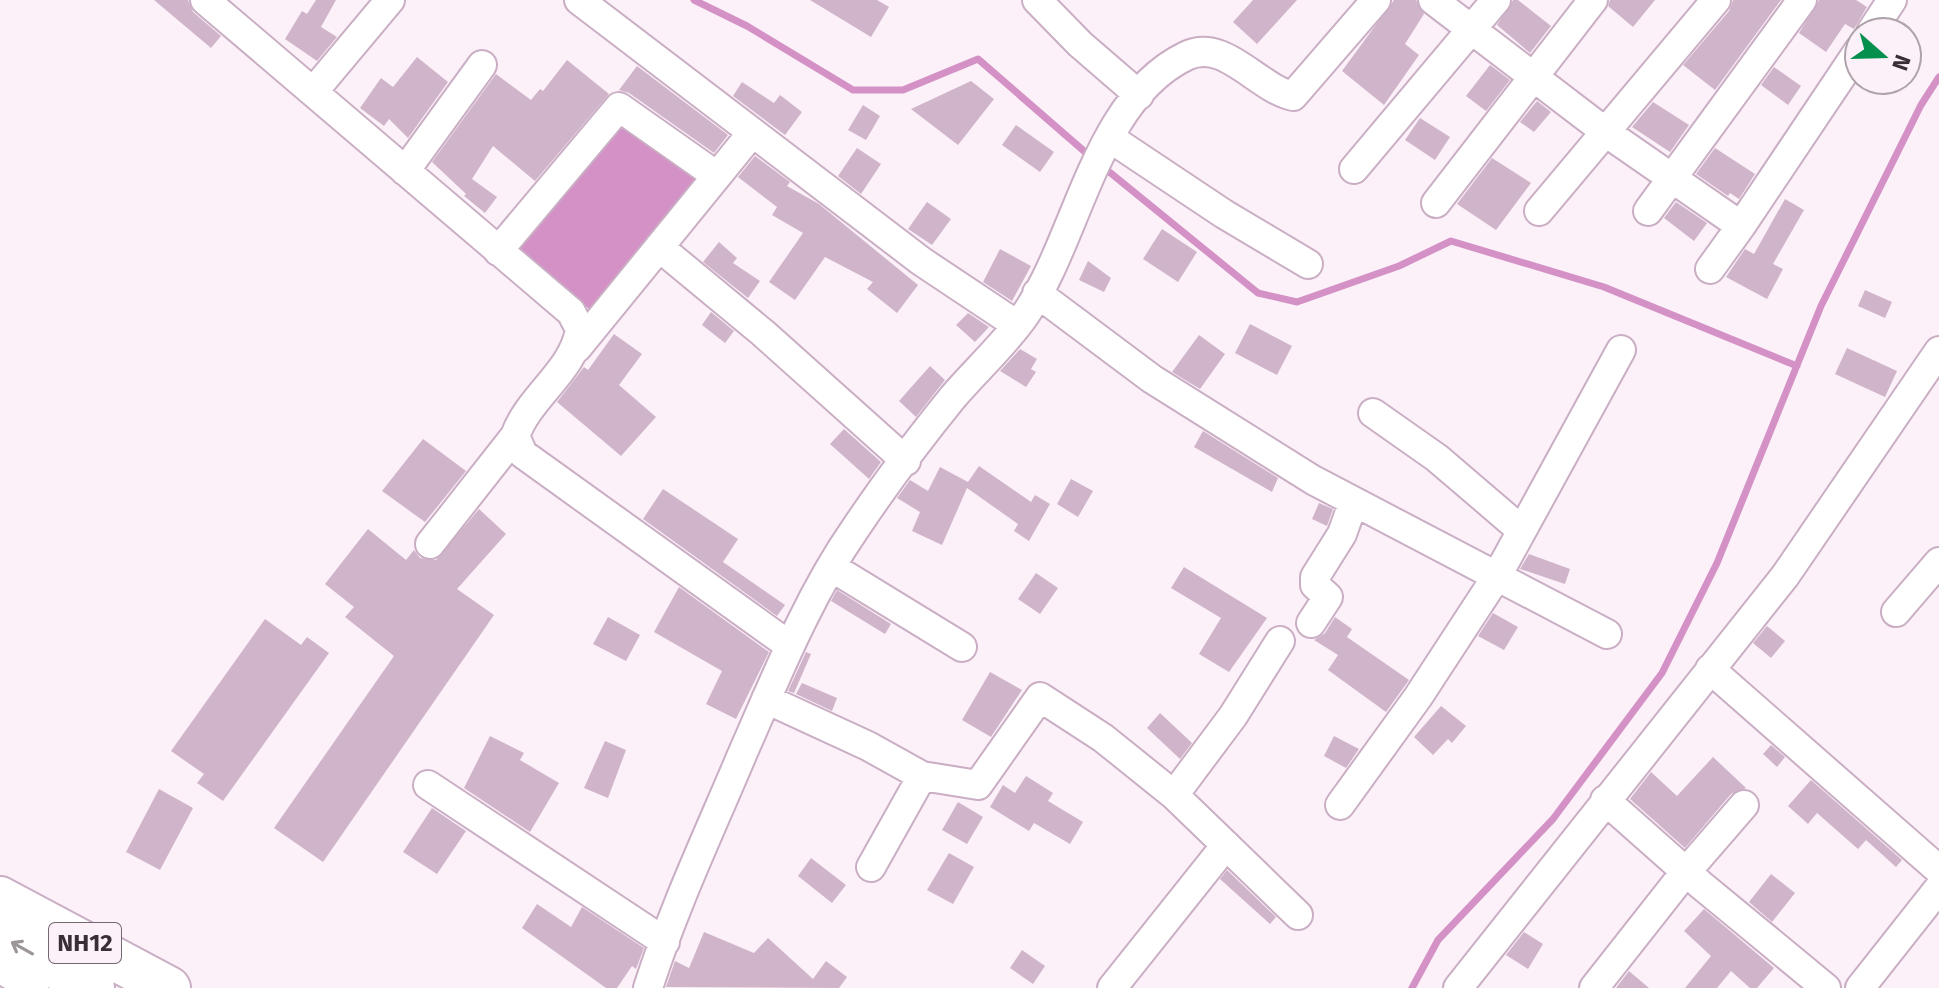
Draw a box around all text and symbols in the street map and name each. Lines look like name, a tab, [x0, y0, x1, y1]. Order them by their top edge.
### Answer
north arrow	[1843, 16, 1923, 96]
text: N	[1886, 51, 1917, 74]
road number: NH12	[49, 923, 121, 963]
one-way arrow	[11, 940, 34, 956]

